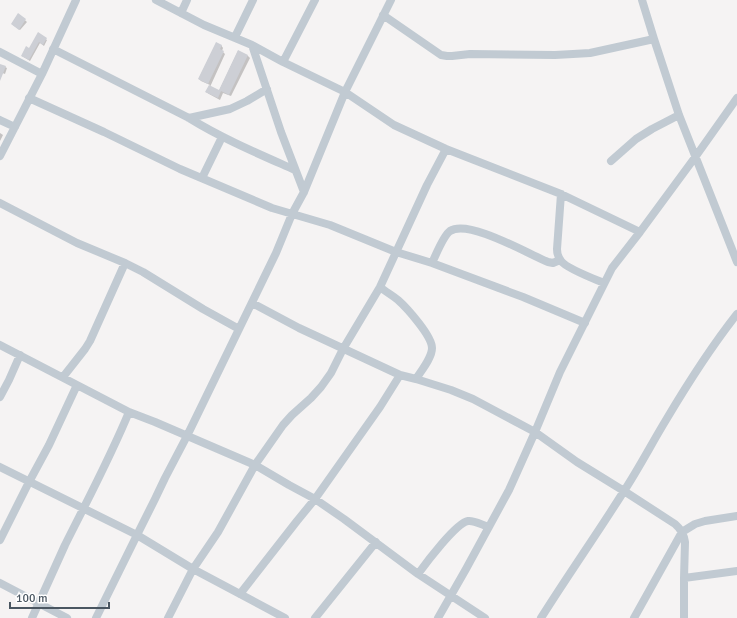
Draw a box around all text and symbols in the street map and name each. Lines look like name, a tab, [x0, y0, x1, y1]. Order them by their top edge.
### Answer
scale bar	[10, 584, 109, 610]
text: 100 m	[16, 591, 48, 606]

